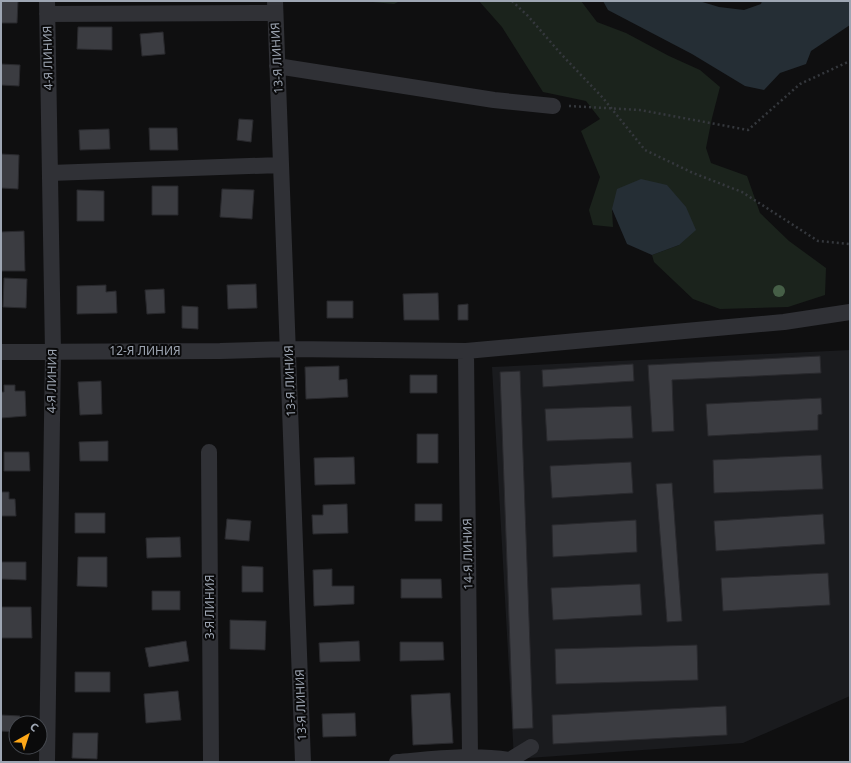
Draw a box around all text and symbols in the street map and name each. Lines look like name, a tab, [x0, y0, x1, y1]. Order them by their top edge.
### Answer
street label: 13-Я ЛИНИЯ	[266, 22, 287, 94]
street label: 4-Я ЛИНИЯ	[38, 26, 57, 90]
street label: 12-Я ЛИНИЯ	[109, 342, 181, 359]
street label: 13-Я ЛИНИЯ	[280, 345, 299, 417]
street label: 4-Я ЛИНИЯ	[42, 349, 61, 413]
street label: 14-Я ЛИНИЯ	[458, 518, 477, 590]
street label: 3-Я ЛИНИЯ	[201, 575, 218, 639]
street label: 13-Я ЛИНИЯ	[291, 669, 310, 741]
north arrow	[8, 715, 48, 755]
text: С	[27, 719, 42, 735]

